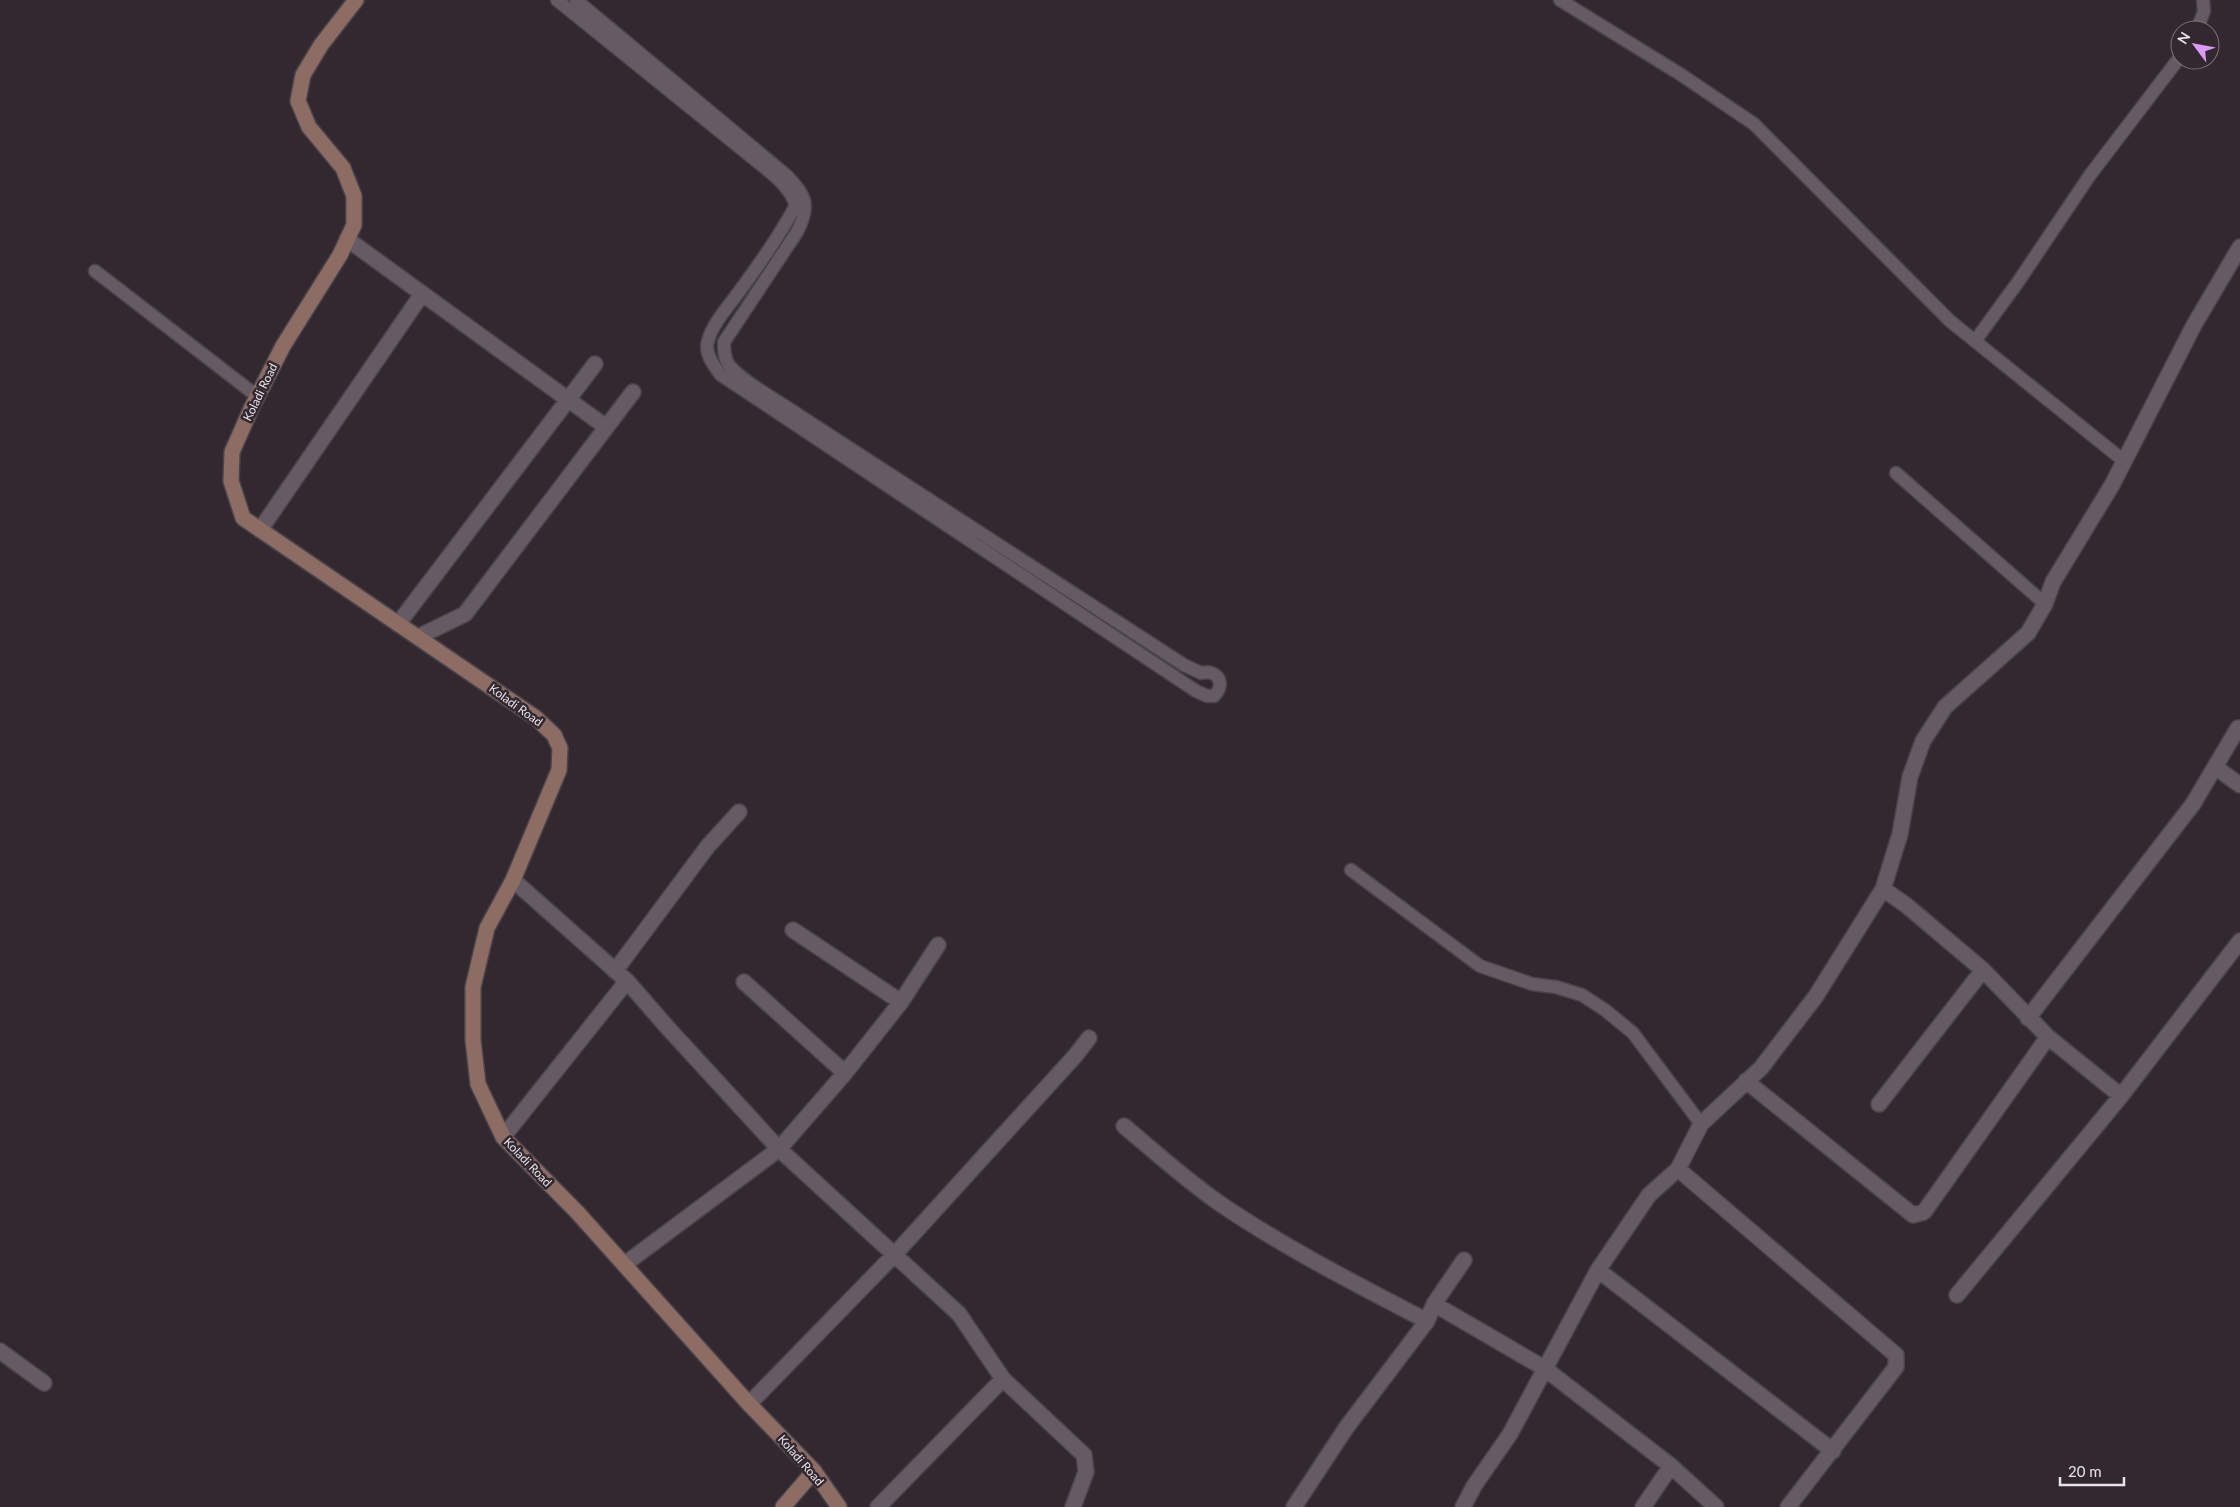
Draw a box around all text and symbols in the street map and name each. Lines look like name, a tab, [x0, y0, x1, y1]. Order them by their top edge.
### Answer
north arrow	[2170, 20, 2220, 70]
text: N	[2173, 29, 2194, 47]
street label: Koladi Road	[240, 361, 280, 423]
street label: Koladi Road	[486, 681, 546, 729]
street label: Koladi Road	[501, 1134, 555, 1190]
street label: Koladi Road	[775, 1432, 827, 1488]
scale bar	[2060, 1454, 2124, 1486]
text: 20 m	[2068, 1462, 2102, 1480]

